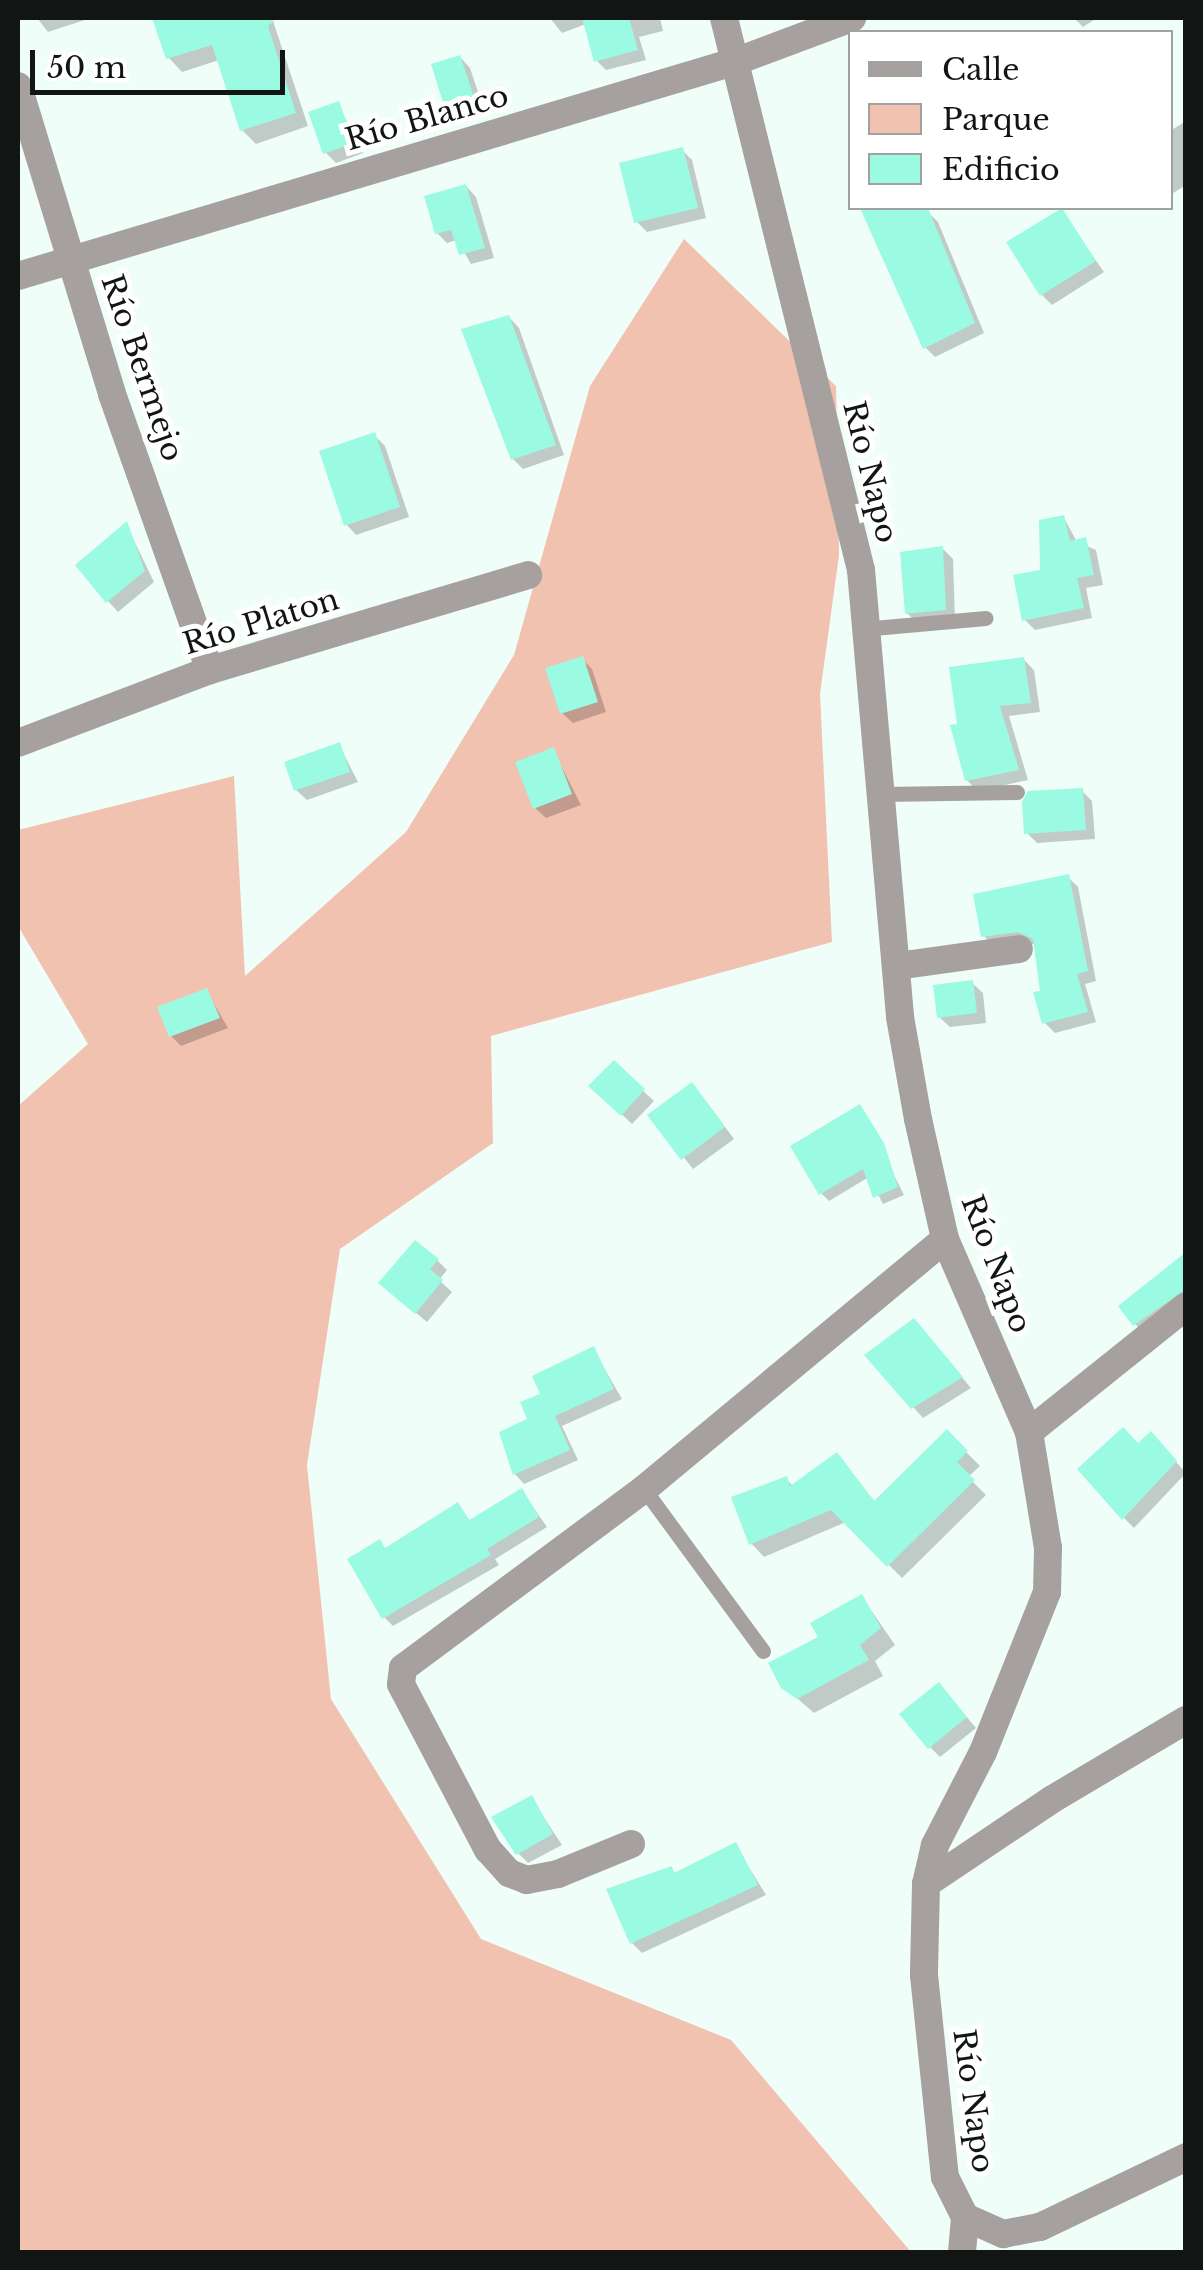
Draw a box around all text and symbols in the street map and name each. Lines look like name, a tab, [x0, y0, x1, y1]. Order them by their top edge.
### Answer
scale bar	[35, 30, 290, 92]
legend	[848, 30, 1173, 210]
text: 50 m	[47, 49, 126, 86]
text: Calle	[942, 51, 1019, 88]
street label: Río Blanco	[341, 78, 513, 158]
text: Parque	[942, 101, 1050, 138]
text: Edificio	[942, 151, 1060, 188]
street label: Río Bermejo	[93, 270, 191, 466]
street label: Río Napo	[835, 397, 905, 547]
street label: Río Platon	[179, 581, 343, 663]
street label: Río Napo	[953, 1190, 1039, 1338]
street label: Río Napo	[945, 2027, 1001, 2175]

